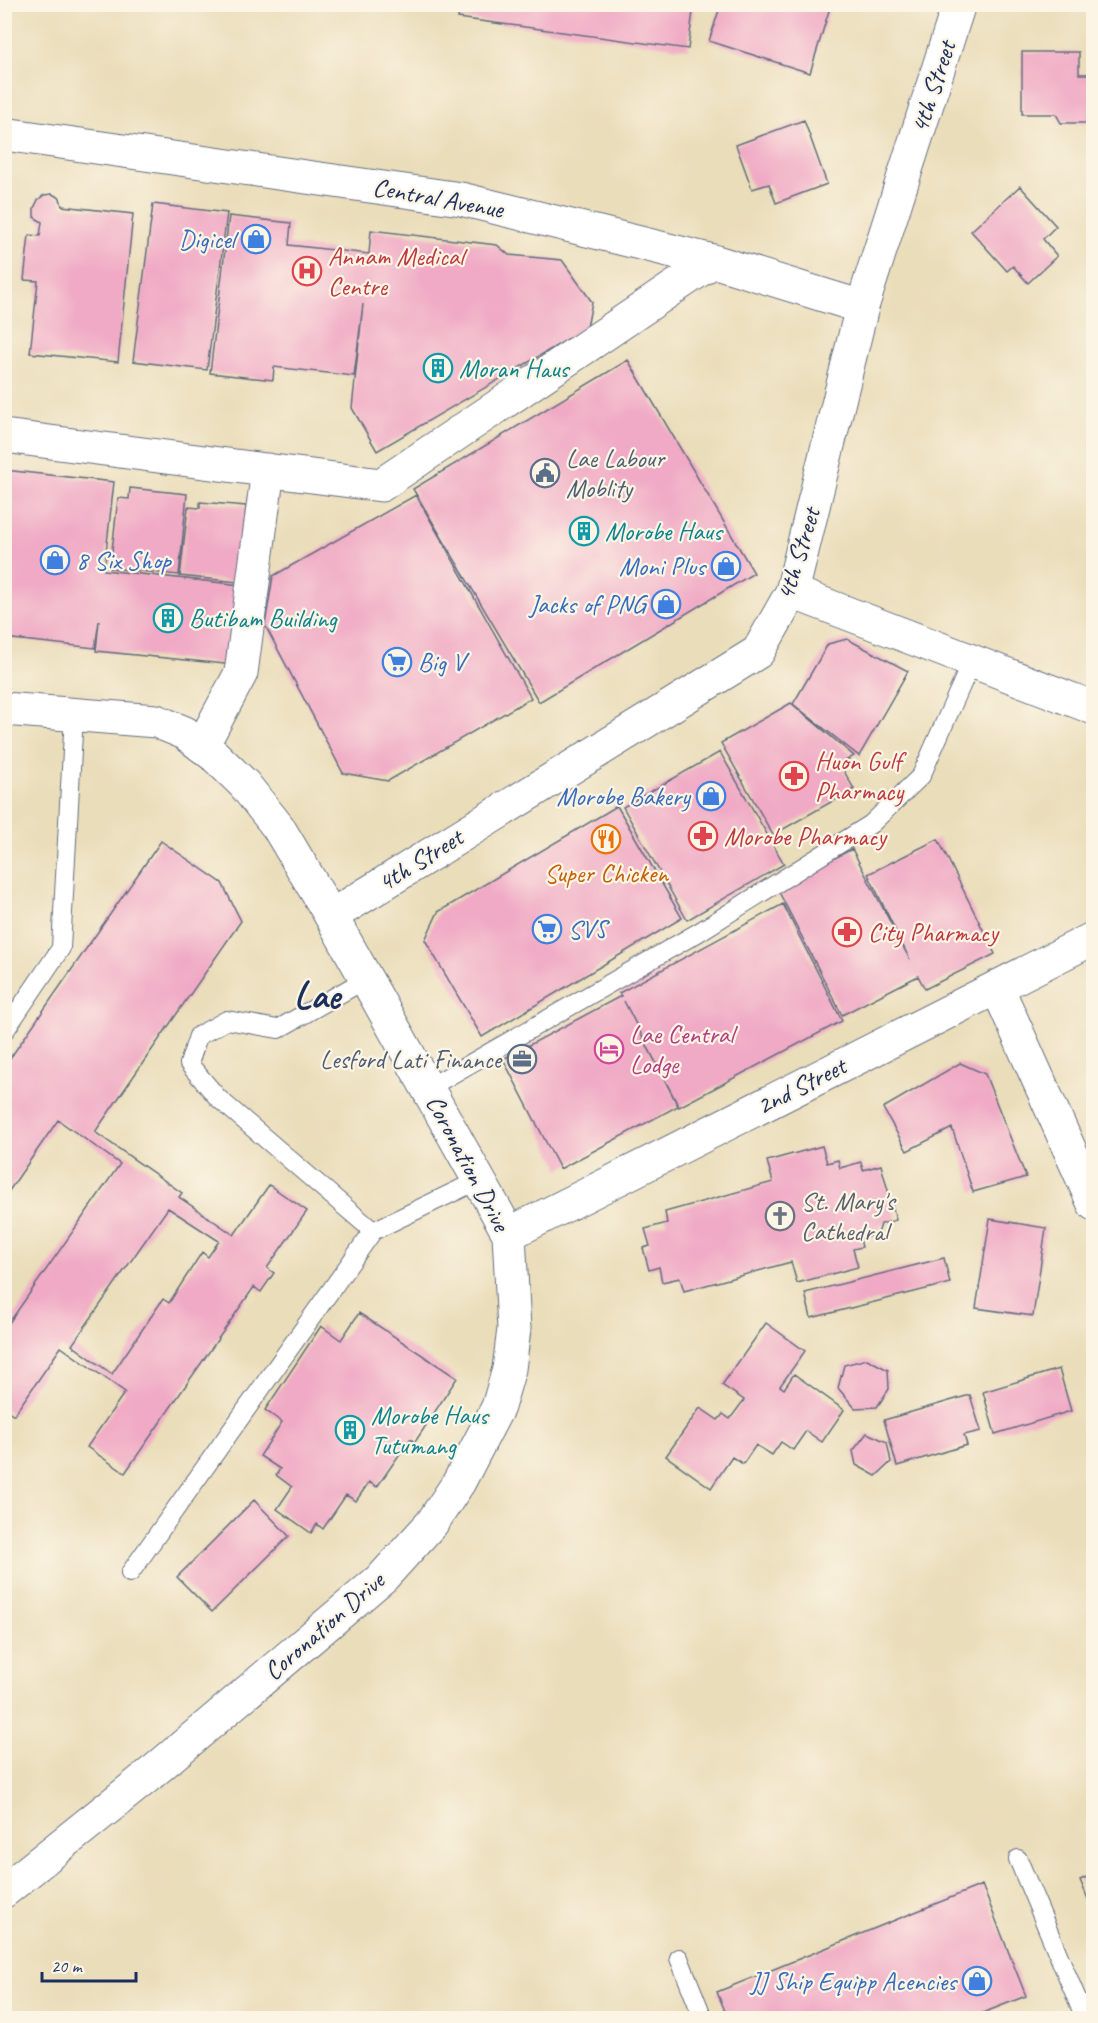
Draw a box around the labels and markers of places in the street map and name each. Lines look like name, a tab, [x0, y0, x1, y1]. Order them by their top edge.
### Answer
place label: Digicel	[179, 223, 240, 256]
shop icon: Digicel	[240, 223, 272, 255]
place label: Annam Medical Centre	[328, 240, 468, 303]
hospital icon: Annam Medical Centre	[291, 255, 323, 287]
building icon: Moran Haus	[422, 352, 454, 384]
place label: Moran Haus	[459, 352, 571, 385]
place label: Lae Labour Moblity	[566, 442, 666, 505]
public building icon: Lae Labour Moblity	[529, 457, 561, 489]
building icon: Morobe Haus	[568, 515, 600, 547]
place label: Morobe Haus	[605, 515, 724, 548]
shop icon: 8 Six Shop	[39, 544, 71, 576]
place label: 8 Six Shop	[76, 544, 173, 577]
place label: Moni Plus	[619, 550, 707, 583]
shop icon: Moni Plus	[710, 550, 742, 582]
place label: Jacks of PNG	[527, 588, 649, 621]
shop icon: Jacks of PNG	[650, 588, 682, 620]
building icon: Butibam Building	[152, 602, 184, 634]
place label: Butibam Building	[189, 602, 339, 635]
supermarket icon: Big V	[381, 646, 413, 678]
place label: Big V	[418, 646, 470, 679]
place label: Huon Gulf Pharmacy	[815, 745, 907, 808]
pharmacy icon: Huon Gulf Pharmacy	[778, 760, 810, 792]
place label: Morobe Bakery	[556, 780, 692, 813]
shop icon: Morobe Bakery	[695, 780, 727, 812]
pharmacy icon: Morobe Pharmacy	[687, 820, 719, 852]
place label: Morobe Pharmacy	[724, 820, 888, 853]
restaurant icon: Super Chicken	[590, 823, 622, 855]
place label: Super Chicken	[544, 857, 669, 890]
supermarket icon: SVS	[531, 913, 563, 945]
place label: SVS	[568, 913, 611, 946]
pharmacy icon: City Pharmacy	[831, 916, 863, 948]
place label: City Pharmacy	[868, 916, 1000, 949]
place label: Lae Central Lodge	[630, 1018, 738, 1081]
hotel icon: Lae Central Lodge	[593, 1033, 625, 1065]
place label: Lesford Lati Finance	[320, 1043, 504, 1076]
office icon: Lesford Lati Finance	[506, 1043, 538, 1075]
place label: St. Mary's Cathedral	[801, 1185, 897, 1248]
church icon: St. Mary's Cathedral	[764, 1200, 796, 1232]
place label: Morobe Haus Tutumang	[371, 1399, 490, 1462]
building icon: Morobe Haus Tutumang	[334, 1414, 366, 1446]
place label: JJ Ship Equipp Acencies	[748, 1965, 958, 1998]
shop icon: JJ Ship Equipp Acencies	[961, 1965, 993, 1997]

